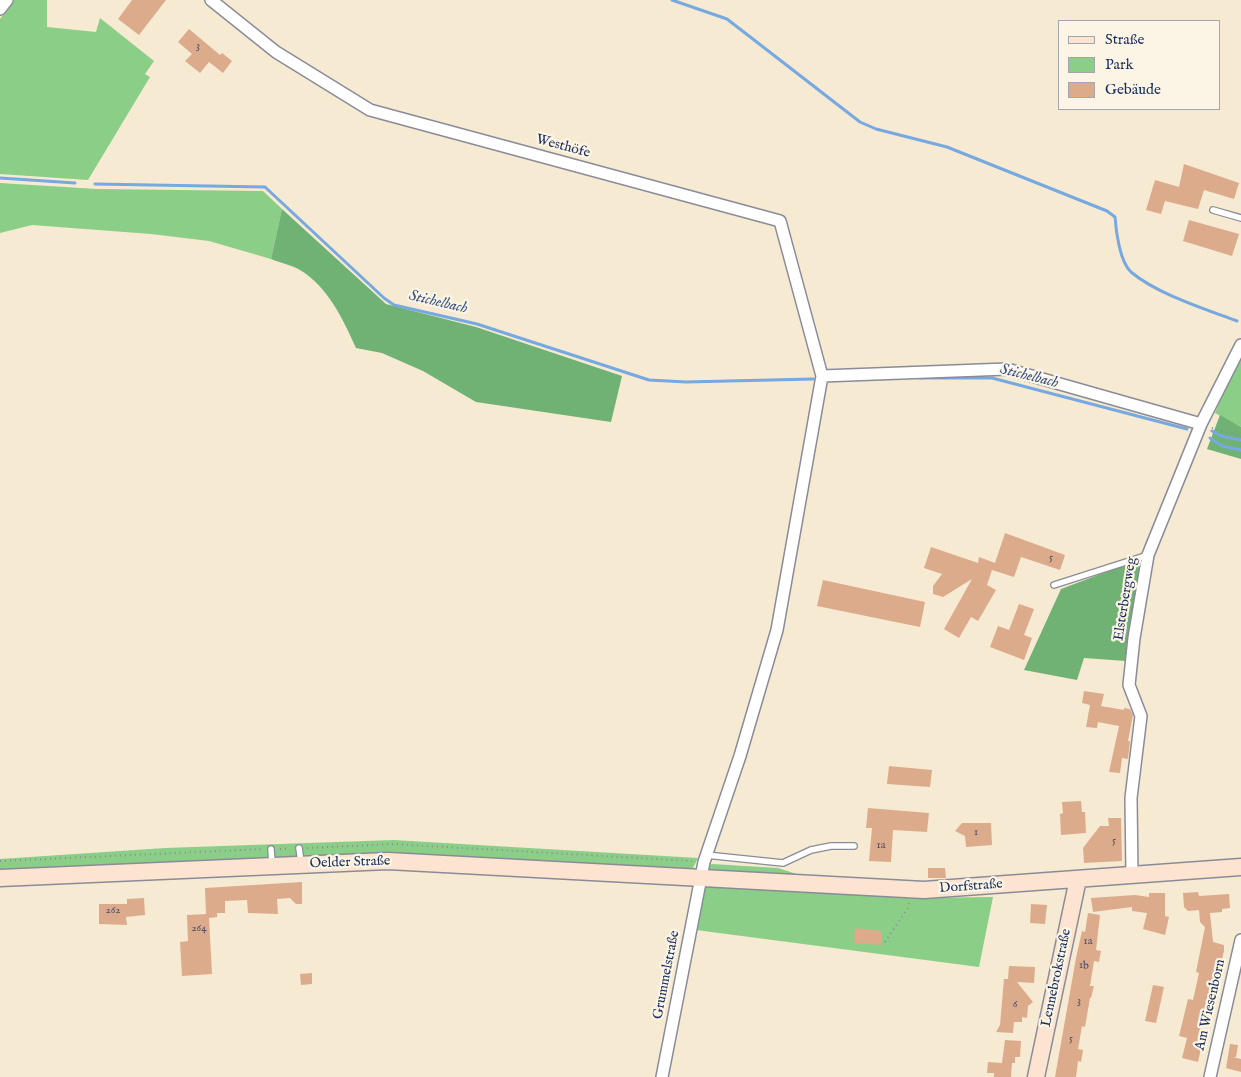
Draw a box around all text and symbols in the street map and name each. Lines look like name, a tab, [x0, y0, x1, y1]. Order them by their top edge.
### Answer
legend	[1058, 20, 1221, 110]
text: Straße	[1105, 30, 1144, 49]
house number: 3	[196, 40, 200, 54]
text: Park	[1105, 55, 1134, 74]
text: Gebäude	[1105, 80, 1161, 99]
street label: Westhöfe	[534, 132, 592, 162]
water label: Stichelbach	[407, 288, 469, 318]
water label: Stichelbach	[998, 361, 1060, 393]
house number: 5	[1049, 551, 1053, 565]
street label: Elsterbergweg	[1111, 556, 1141, 642]
house number: 1	[974, 826, 978, 840]
house number: 5	[1112, 834, 1116, 848]
house number: 1a	[877, 839, 885, 853]
street label: Oelder Straße	[309, 853, 391, 873]
street label: Dorfstraße	[939, 876, 1003, 898]
house number: 262	[106, 904, 120, 918]
house number: 264	[191, 922, 207, 936]
street label: Lennebrokstraße	[1038, 927, 1076, 1029]
street label: Grummelstraße	[650, 929, 684, 1021]
house number: 1a	[1084, 935, 1092, 949]
street label: Am Wiesenborn	[1192, 958, 1230, 1052]
house number: 1b	[1079, 959, 1089, 973]
house number: 3	[1077, 995, 1081, 1009]
house number: 6	[1013, 998, 1017, 1012]
house number: 5	[1069, 1032, 1073, 1046]

